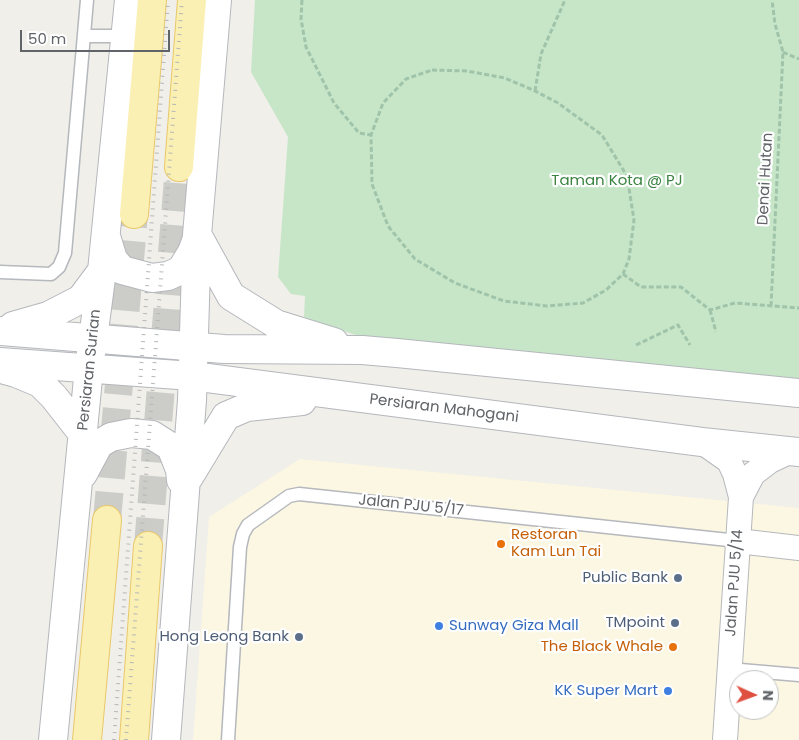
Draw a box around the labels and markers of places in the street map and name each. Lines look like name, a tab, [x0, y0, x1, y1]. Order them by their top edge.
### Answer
place label: Restoran Kam Lun Tai	[511, 526, 601, 561]
marker: Restoran Kam Lun Tai	[495, 538, 507, 550]
place label: Public Bank	[582, 569, 668, 587]
marker: Public Bank	[672, 572, 684, 584]
place label: TMpoint	[605, 614, 665, 632]
place label: Sunway Giza Mall	[449, 617, 579, 635]
marker: TMpoint	[669, 617, 681, 629]
marker: Sunway Giza Mall	[433, 620, 445, 632]
place label: Hong Leong Bank	[159, 628, 289, 646]
marker: Hong Leong Bank	[293, 631, 305, 643]
place label: The Black Whale	[541, 638, 663, 656]
marker: The Black Whale	[667, 641, 679, 653]
place label: KK Super Mart	[554, 682, 658, 700]
marker: KK Super Mart	[662, 685, 674, 697]

